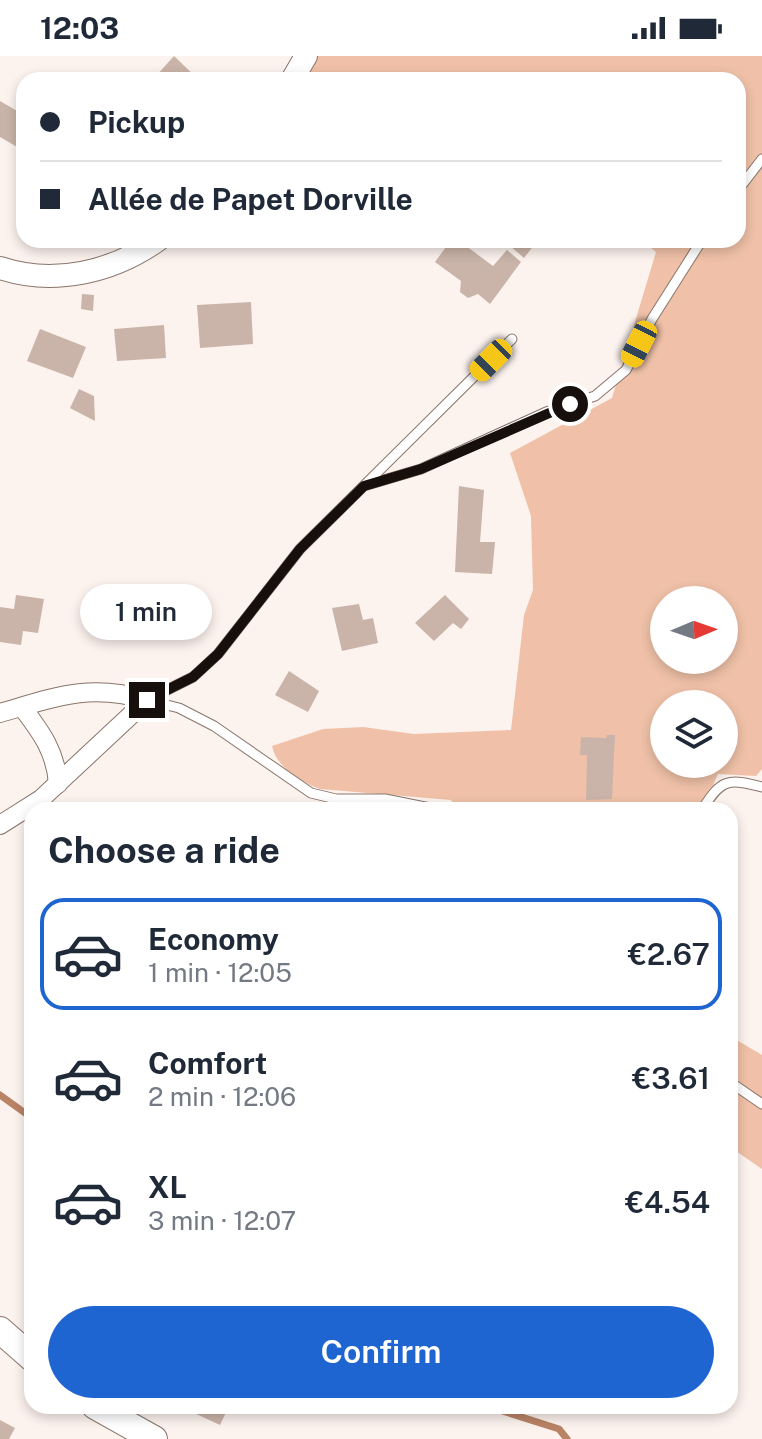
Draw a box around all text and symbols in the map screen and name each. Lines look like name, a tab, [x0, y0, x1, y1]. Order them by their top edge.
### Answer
text: 12:03	[40, 10, 119, 46]
text: Pickup	[88, 104, 185, 140]
text: Allée de Papet Dorville	[88, 181, 413, 217]
car	[617, 317, 661, 371]
car	[466, 335, 516, 385]
route start	[552, 386, 588, 422]
callout: 1 min	[81, 584, 213, 640]
north arrow	[650, 586, 738, 674]
map controls	[650, 586, 738, 778]
text: 1 min	[115, 596, 177, 627]
route end	[129, 682, 165, 718]
button: layers	[650, 690, 738, 778]
text: Choose a ride	[48, 829, 280, 871]
icon: car	[52, 918, 124, 990]
text: Economy	[148, 921, 279, 957]
text: €2.67	[628, 936, 710, 972]
text: 1 min · 12:05	[148, 957, 292, 988]
icon: car	[52, 1042, 124, 1114]
text: Comfort	[148, 1045, 267, 1081]
text: €3.61	[632, 1060, 710, 1096]
text: 2 min · 12:06	[148, 1081, 296, 1112]
icon: car	[52, 1166, 124, 1238]
text: XL	[148, 1169, 187, 1205]
text: €4.54	[625, 1184, 710, 1220]
text: 3 min · 12:07	[148, 1205, 296, 1236]
button: Confirm	[48, 1306, 714, 1398]

